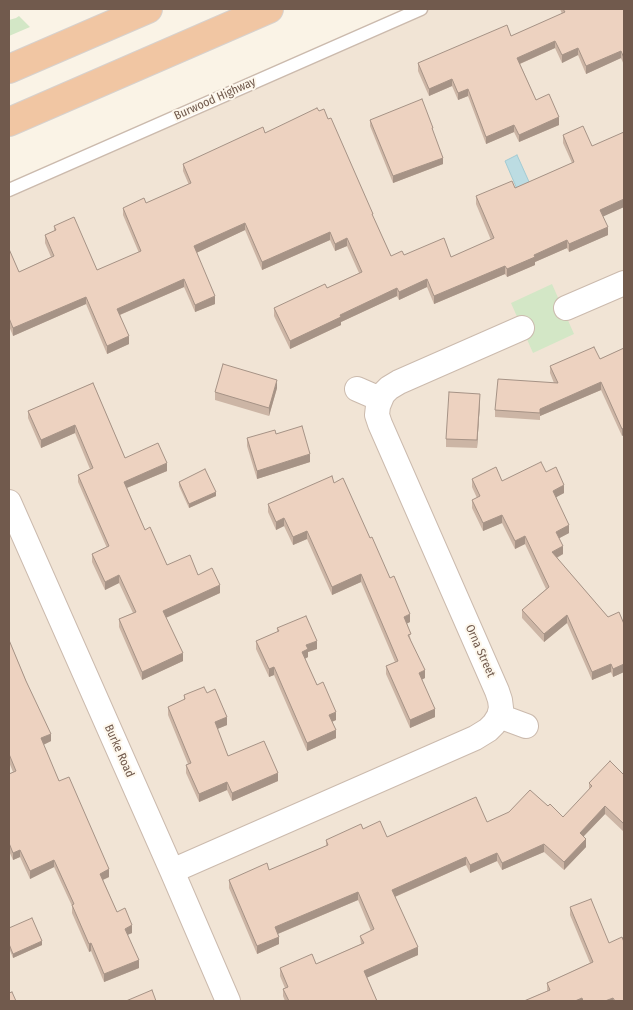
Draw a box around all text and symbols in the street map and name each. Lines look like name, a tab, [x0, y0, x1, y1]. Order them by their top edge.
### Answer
street label: Burwood Highway	[172, 75, 258, 123]
street label: Orna Street	[462, 622, 498, 680]
street label: Burke Road	[101, 722, 137, 780]

